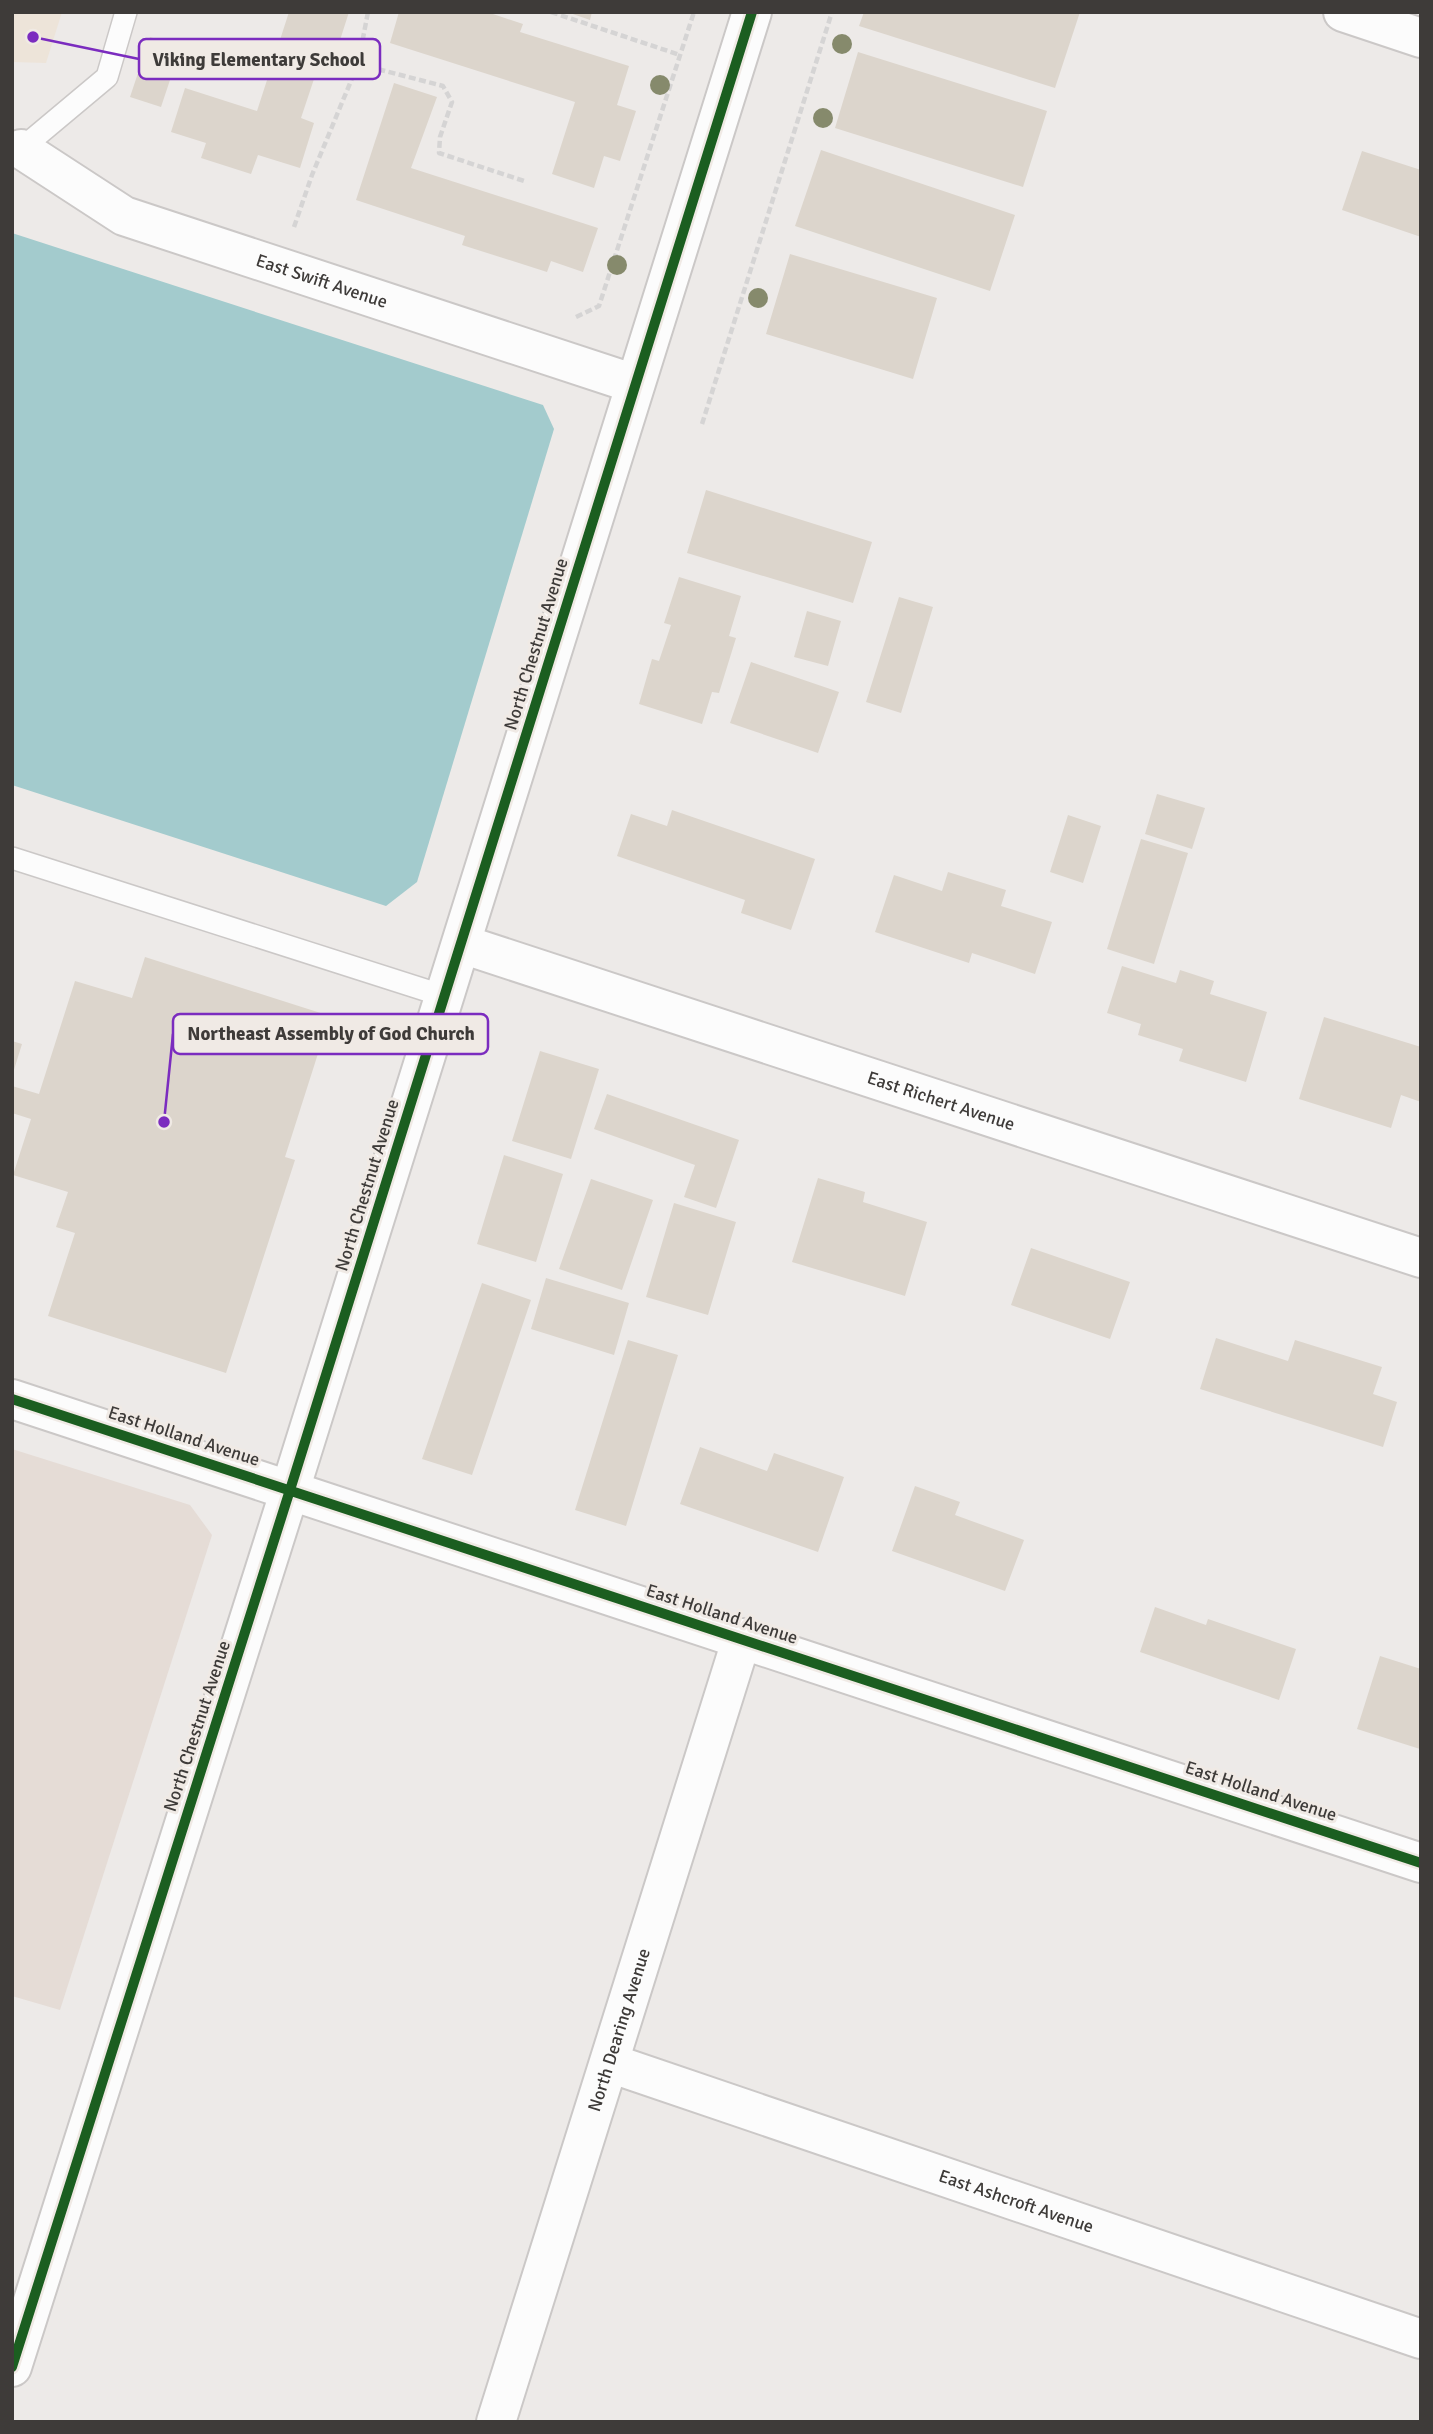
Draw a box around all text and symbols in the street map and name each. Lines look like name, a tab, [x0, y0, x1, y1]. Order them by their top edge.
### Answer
callout: Viking Elementary School	[139, 39, 380, 79]
text: Viking Elementary School	[152, 48, 366, 72]
street label: East Swift Avenue	[253, 249, 390, 313]
street label: North Chestnut Avenue	[499, 555, 573, 733]
callout: Northeast Assembly of God Church	[173, 1014, 488, 1054]
text: Northeast Assembly of God Church	[187, 1022, 475, 1046]
street label: East Richert Avenue	[864, 1066, 1018, 1135]
street label: North Chestnut Avenue	[330, 1096, 404, 1274]
street label: East Holland Avenue	[105, 1401, 263, 1471]
street label: East Holland Avenue	[643, 1579, 801, 1649]
street label: North Chestnut Avenue	[159, 1638, 235, 1814]
street label: East Holland Avenue	[1182, 1756, 1340, 1826]
street label: North Dearing Avenue	[583, 1945, 655, 2114]
street label: East Ashcroft Avenue	[936, 2165, 1096, 2238]

